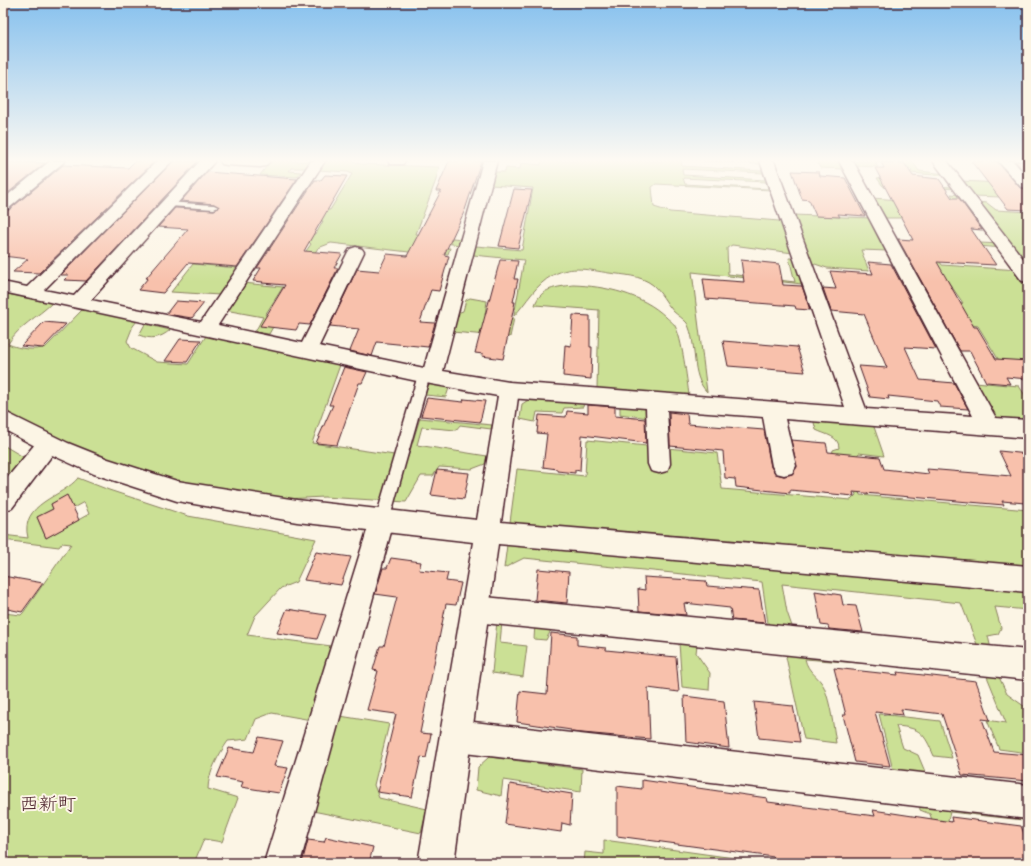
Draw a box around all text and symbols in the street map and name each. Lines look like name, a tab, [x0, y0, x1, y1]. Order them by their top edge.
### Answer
district label: 西新町	[19, 790, 77, 816]

